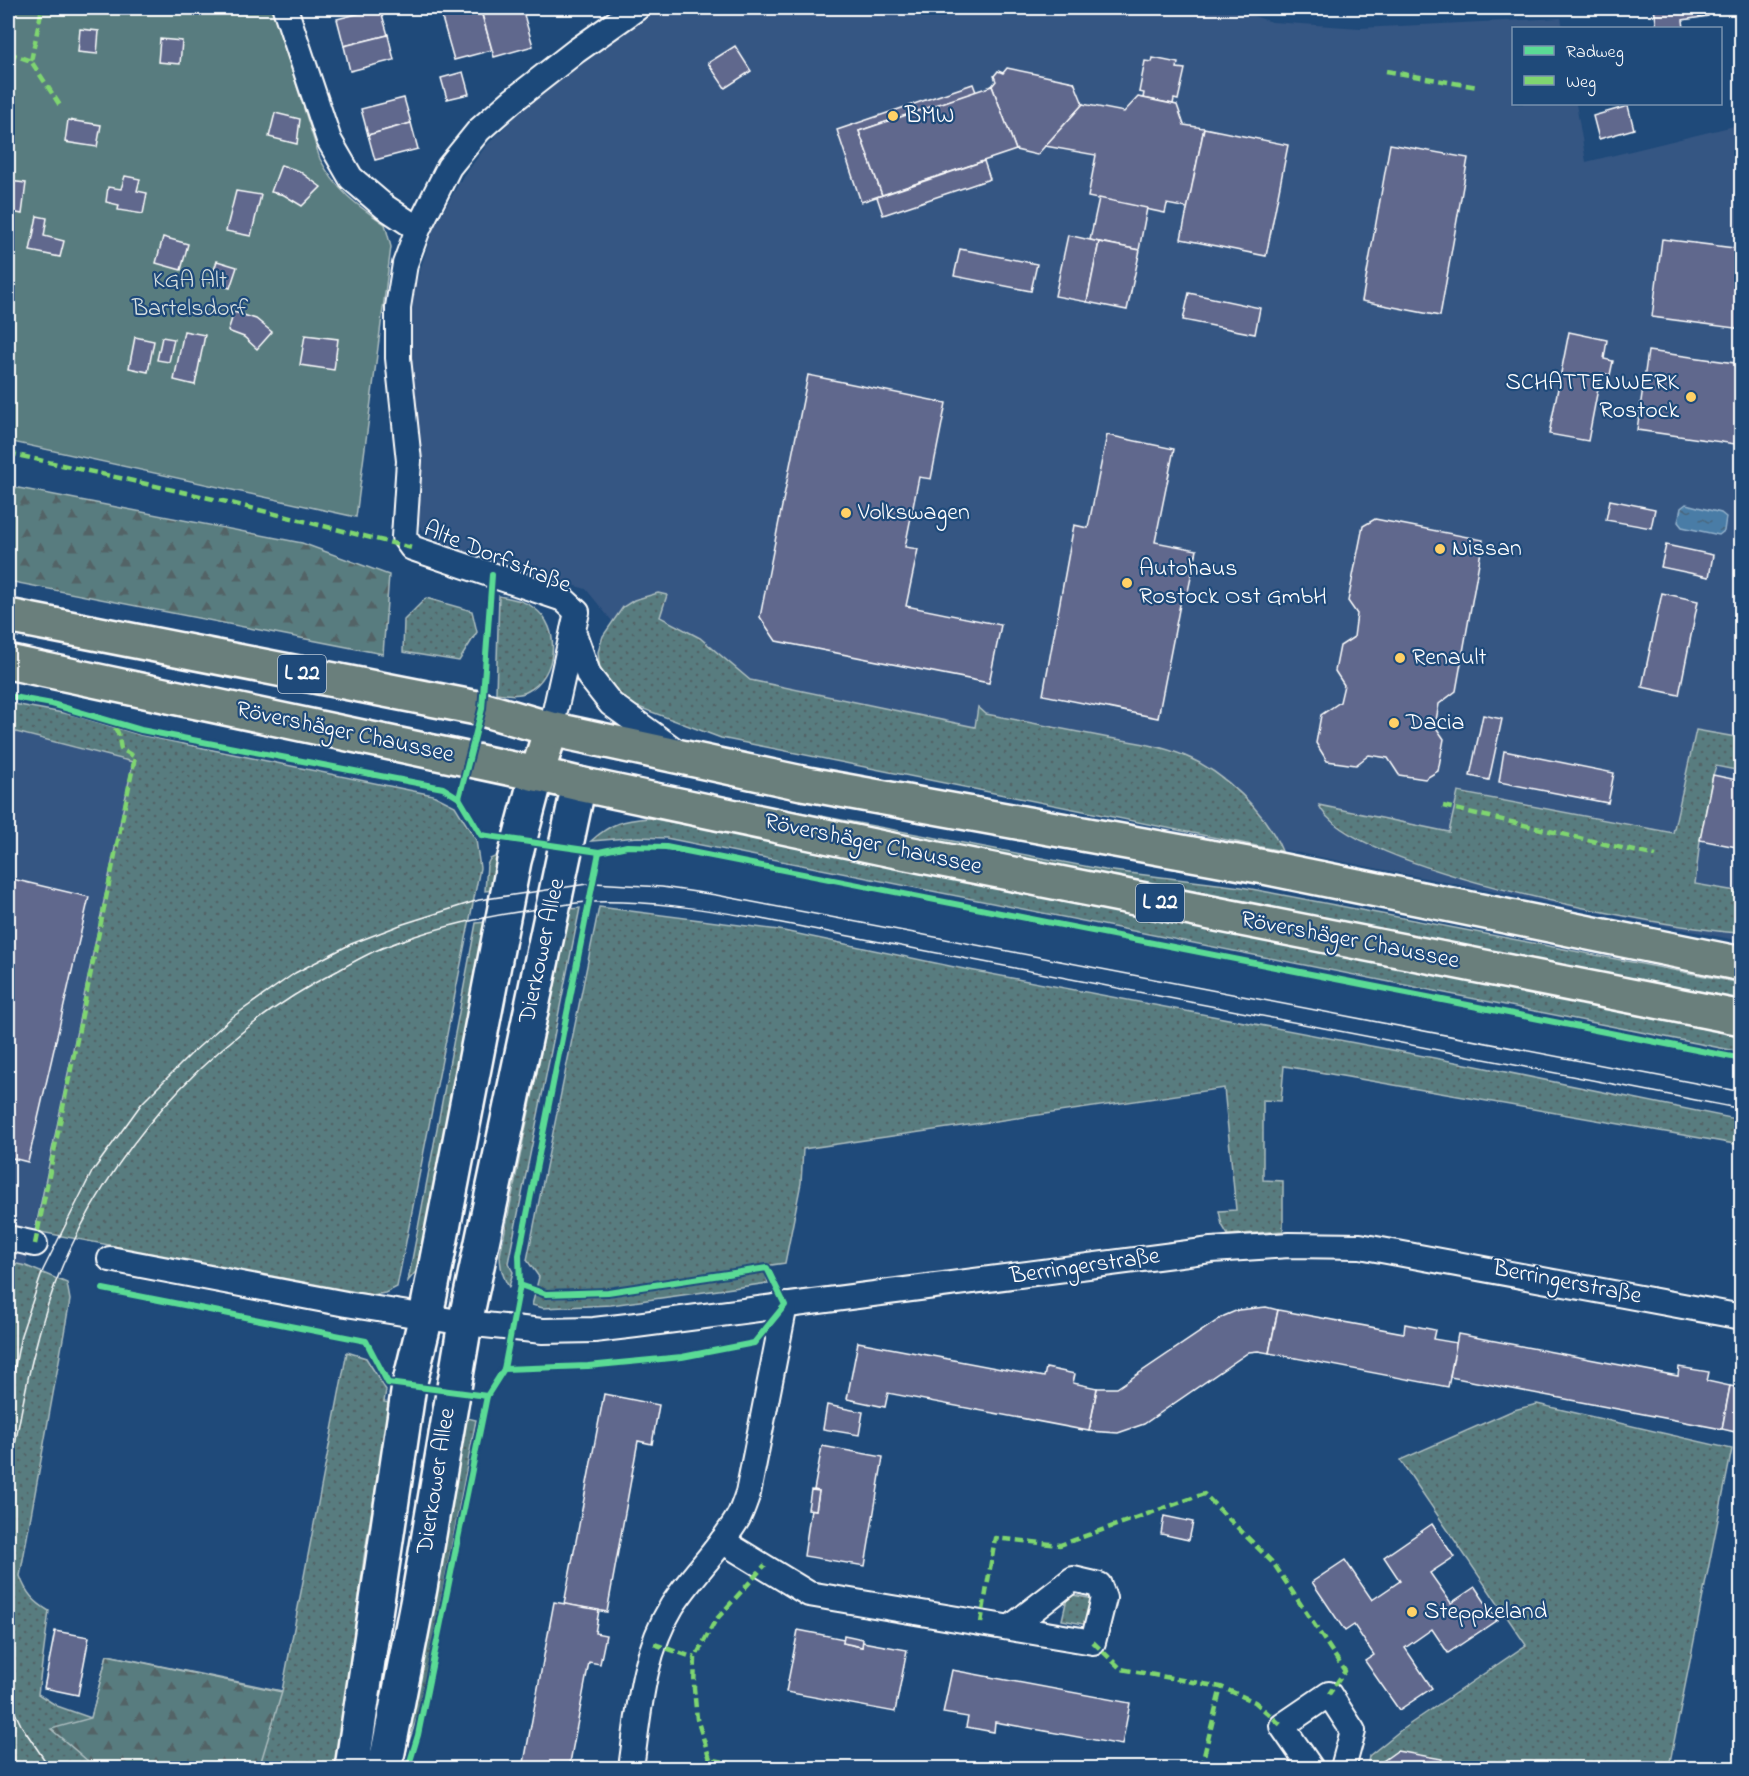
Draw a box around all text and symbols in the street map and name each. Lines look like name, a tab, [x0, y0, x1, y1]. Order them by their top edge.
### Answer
legend	[1512, 27, 1722, 105]
text: Radweg	[1566, 40, 1624, 67]
text: Weg	[1566, 70, 1596, 97]
place label: BMW	[904, 99, 954, 134]
marker: BMW	[886, 109, 900, 123]
park label: KGA Alt Bartelsdorf	[131, 264, 249, 327]
place label: SCHATTENWERK Rostock	[1505, 366, 1679, 429]
marker: SCHATTENWERK Rostock	[1684, 390, 1698, 404]
place label: Volkswagen	[857, 496, 970, 531]
marker: Volkswagen	[839, 506, 853, 520]
street label: Alte Dorfstraße	[418, 512, 576, 604]
place label: Nissan	[1452, 532, 1522, 567]
marker: Nissan	[1433, 542, 1447, 556]
place label: Autohaus Rostock Ost GmbH	[1139, 552, 1327, 615]
marker: Autohaus Rostock Ost GmbH	[1120, 576, 1134, 590]
place label: Renault	[1412, 641, 1487, 676]
marker: Renault	[1393, 651, 1407, 665]
road number: L 22	[278, 655, 326, 693]
street label: Rövershäger Chaussee	[233, 693, 457, 773]
place label: Dacia	[1405, 706, 1465, 741]
marker: Dacia	[1387, 716, 1401, 730]
street label: Rövershäger Chaussee	[761, 805, 985, 885]
street label: Dierkower Allee	[510, 875, 575, 1028]
road number: L 22	[1136, 884, 1184, 922]
street label: Rövershäger Chaussee	[1238, 903, 1462, 979]
street label: Berringerstraße	[1007, 1239, 1162, 1295]
street label: Berringerstraße	[1489, 1251, 1645, 1315]
street label: Dierkower Allee	[408, 1405, 466, 1558]
place label: Steppkeland	[1424, 1595, 1548, 1630]
marker: Steppkeland	[1405, 1605, 1419, 1619]

